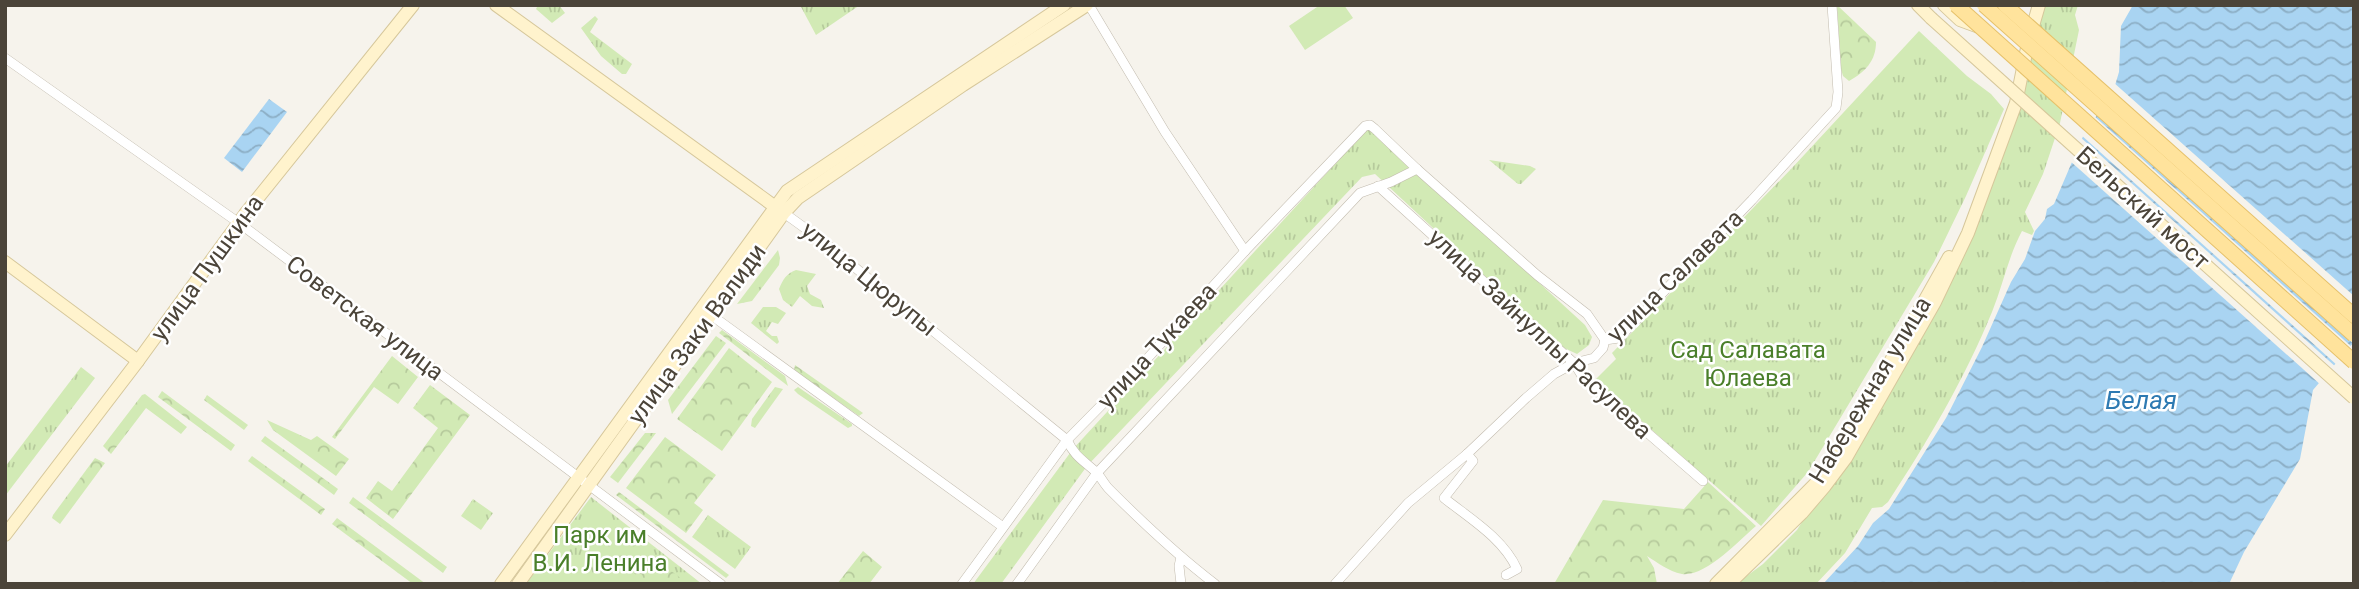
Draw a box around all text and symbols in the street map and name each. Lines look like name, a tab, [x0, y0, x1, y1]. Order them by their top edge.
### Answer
street label: Бельский мост	[2071, 141, 2216, 275]
street label: улица Пушкина	[145, 190, 269, 346]
street label: улица Салавата	[1601, 204, 1749, 348]
street label: улица Цюрупы	[796, 216, 942, 342]
street label: улица Зайнуллы Расулева	[1423, 223, 1657, 445]
street label: улица Заки Валиди	[622, 238, 772, 430]
street label: Советская улица	[281, 250, 449, 386]
street label: улица Тукаева	[1092, 277, 1222, 415]
street label: Набережная улица	[1803, 292, 1937, 488]
park label: Сад Салавата Юлаева	[1670, 336, 1826, 392]
water label: Белая	[2105, 385, 2177, 415]
park label: Парк им В.И. Ленина	[533, 521, 668, 577]

